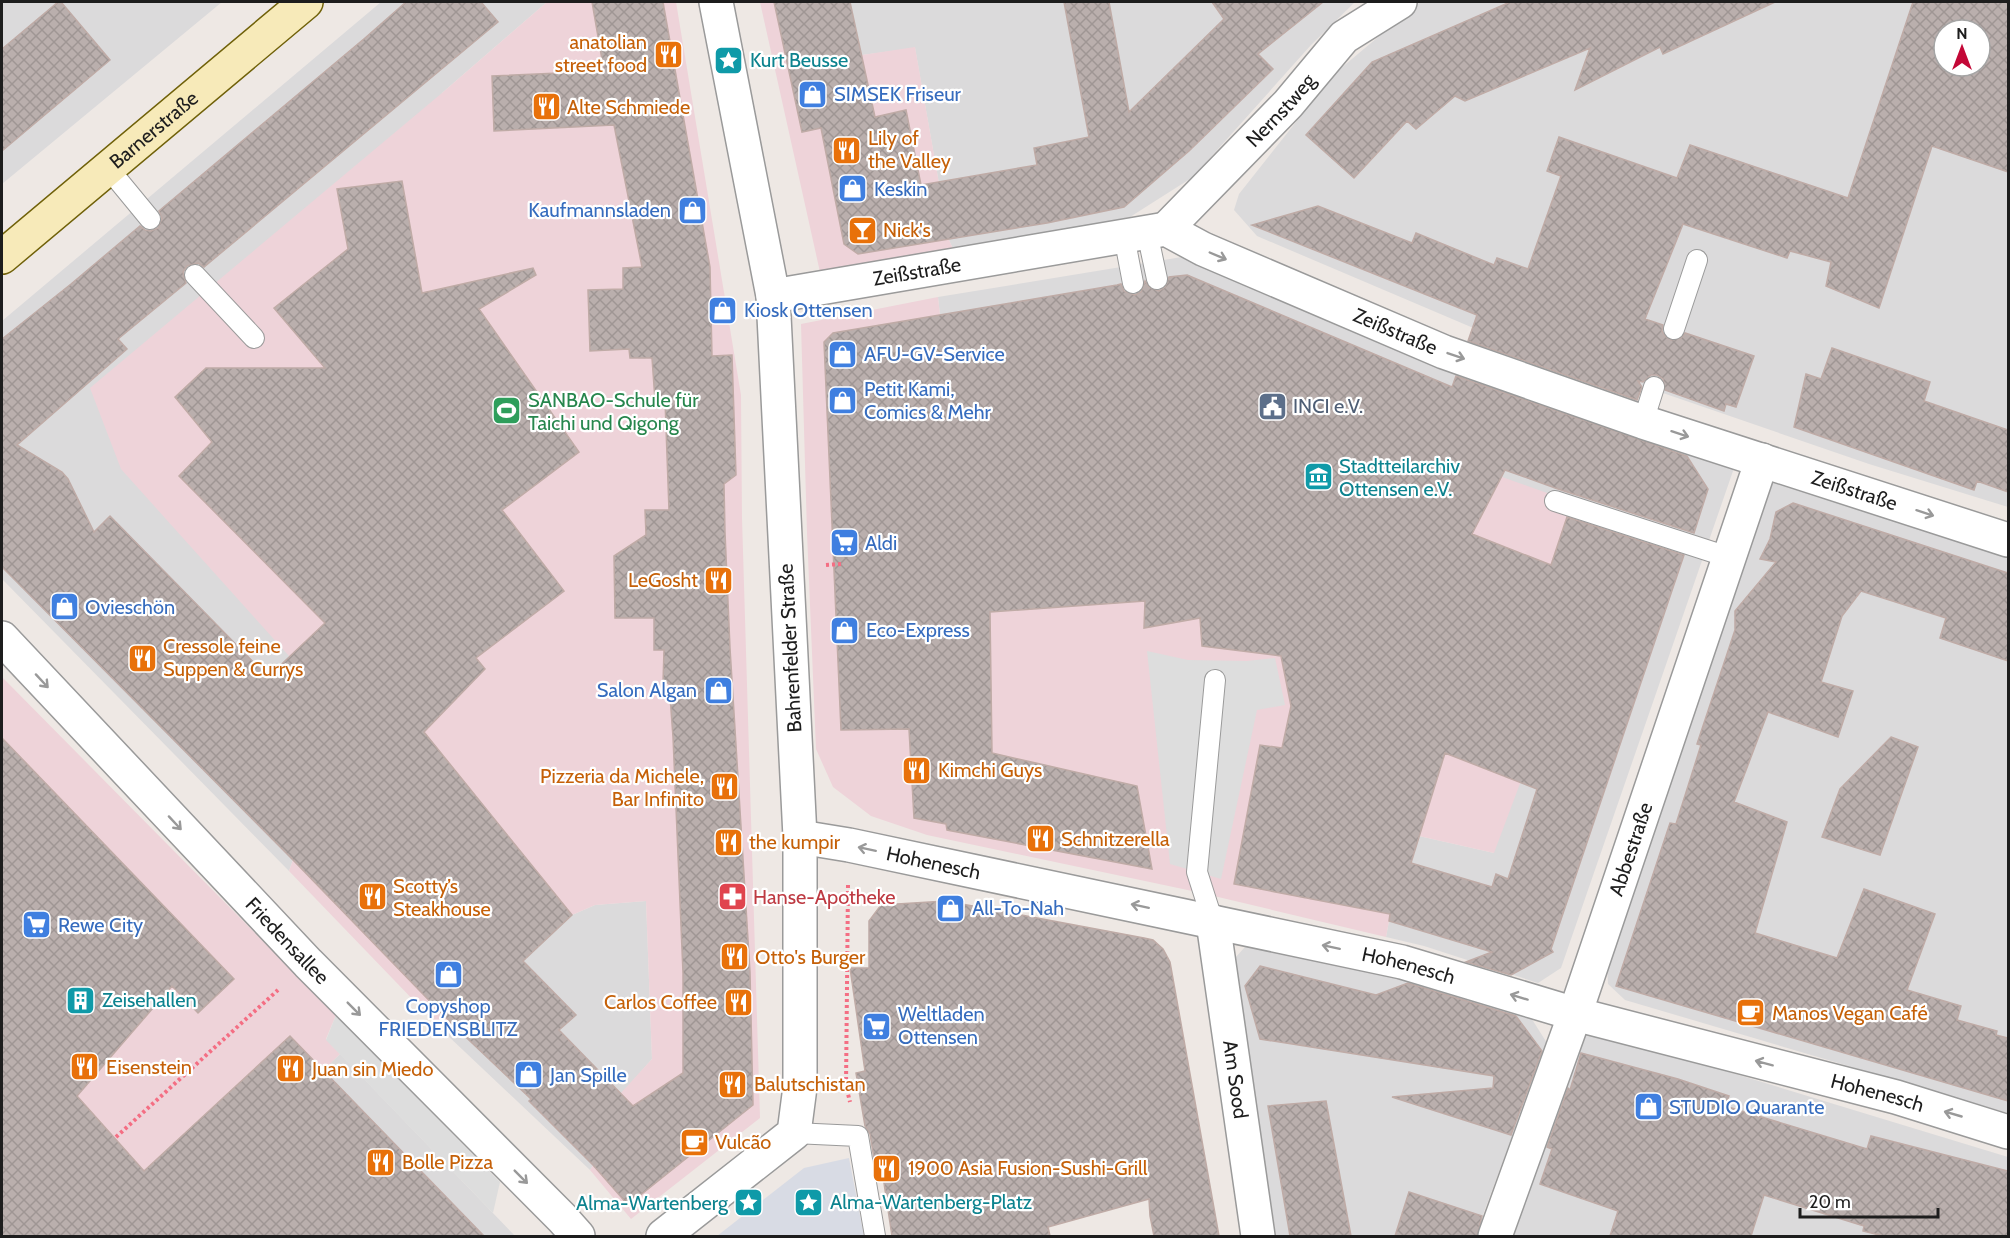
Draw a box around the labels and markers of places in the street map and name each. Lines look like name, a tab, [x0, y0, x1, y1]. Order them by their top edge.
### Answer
place label: anatolian street food	[555, 30, 647, 77]
restaurant icon: anatolian street food	[652, 38, 684, 70]
place icon: Kurt Beusse	[713, 44, 745, 76]
place label: Kurt Beusse	[750, 48, 848, 72]
shop icon: SIMSEK Friseur	[797, 78, 829, 110]
place label: SIMSEK Friseur	[834, 82, 962, 106]
restaurant icon: Alte Schmiede	[530, 91, 562, 123]
place label: Alte Schmiede	[567, 95, 690, 119]
place label: Lily of the Valley	[868, 126, 951, 173]
restaurant icon: Lily of the Valley	[831, 134, 863, 166]
shop icon: Keskin	[837, 173, 869, 205]
place label: Keskin	[874, 177, 928, 201]
shop icon: Kaufmannsladen	[676, 194, 708, 226]
place label: Kaufmannsladen	[528, 198, 671, 222]
bar icon: Nick's	[846, 214, 878, 246]
place label: Nick's	[883, 218, 931, 242]
shop icon: Kiosk Ottensen	[707, 294, 739, 326]
place label: Kiosk Ottensen	[744, 298, 873, 322]
shop icon: AFU-GV-Service	[827, 338, 859, 370]
place label: AFU-GV-Service	[864, 342, 1005, 366]
place label: Petit Kami, Comics & Mehr	[864, 377, 991, 424]
shop icon: Petit Kami, Comics & Mehr	[827, 385, 859, 417]
place label: SANBAO-Schule für Taichi und Qigong	[528, 388, 699, 435]
public building icon: INCI e.V.	[1256, 390, 1288, 422]
place label: INCI e.V.	[1293, 394, 1363, 418]
sports icon: SANBAO-Schule für Taichi und Qigong	[491, 395, 523, 427]
place label: Stadtteilarchiv Ottensen e.V.	[1339, 454, 1460, 501]
museum icon: Stadtteilarchiv Ottensen e.V.	[1302, 461, 1334, 493]
supermarket icon: Aldi	[828, 527, 860, 559]
place label: Aldi	[865, 531, 897, 555]
restaurant icon: LeGosht	[703, 564, 735, 596]
place label: LeGosht	[628, 568, 698, 592]
shop icon: Ovieschön	[48, 591, 80, 623]
place label: Ovieschön	[85, 595, 175, 619]
shop icon: Eco-Express	[829, 614, 861, 646]
place label: Eco-Express	[866, 618, 970, 642]
place label: Cressole feine Suppen & Currys	[163, 634, 303, 681]
restaurant icon: Cressole feine Suppen & Currys	[126, 642, 158, 674]
shop icon: Salon Algan	[702, 674, 734, 706]
place label: Salon Algan	[597, 678, 697, 702]
restaurant icon: Kimchi Guys	[901, 754, 933, 786]
place label: Kimchi Guys	[938, 758, 1042, 782]
place label: Pizzeria da Michele, Bar Infinito	[540, 764, 704, 811]
restaurant icon: Pizzeria da Michele, Bar Infinito	[709, 771, 741, 803]
restaurant icon: Schnitzerella	[1024, 823, 1056, 855]
restaurant icon: the kumpir	[712, 826, 744, 858]
place label: Schnitzerella	[1061, 827, 1170, 851]
place label: the kumpir	[749, 830, 841, 854]
place label: Scotty’s Steakhouse	[393, 874, 491, 921]
restaurant icon: Scotty’s Steakhouse	[356, 881, 388, 913]
pharmacy icon: Hanse-Apotheke	[716, 881, 748, 913]
place label: Hanse-Apotheke	[753, 885, 896, 909]
shop icon: All-To-Nah	[935, 892, 967, 924]
place label: All-To-Nah	[972, 896, 1064, 920]
supermarket icon: Rewe City	[21, 909, 53, 941]
place label: Rewe City	[58, 913, 143, 937]
restaurant icon: Otto's Burger	[718, 941, 750, 973]
place label: Otto's Burger	[755, 945, 866, 969]
shop icon: Copyshop FRIEDENSBLITZ	[432, 959, 464, 991]
building icon: Zeisehallen	[65, 984, 97, 1016]
restaurant icon: Carlos Coffee	[722, 986, 754, 1018]
place label: Zeisehallen	[102, 988, 197, 1012]
place label: Carlos Coffee	[604, 990, 717, 1014]
place label: Copyshop FRIEDENSBLITZ	[379, 994, 517, 1041]
cafe icon: Manos Vegan Café	[1735, 997, 1767, 1029]
place label: Manos Vegan Café	[1772, 1001, 1928, 1025]
place label: Weltladen Ottensen	[898, 1002, 985, 1049]
supermarket icon: Weltladen Ottensen	[861, 1010, 893, 1042]
restaurant icon: Eisenstein	[69, 1051, 101, 1083]
restaurant icon: Juan sin Miedo	[275, 1053, 307, 1085]
place label: Eisenstein	[106, 1055, 192, 1079]
place label: Juan sin Miedo	[311, 1057, 433, 1081]
shop icon: Jan Spille	[513, 1059, 545, 1091]
place label: Jan Spille	[549, 1063, 627, 1087]
restaurant icon: Balutschistan	[717, 1068, 749, 1100]
place label: Balutschistan	[754, 1072, 866, 1096]
shop icon: STUDIO Quarante	[1632, 1091, 1664, 1123]
place label: STUDIO Quarante	[1669, 1095, 1824, 1119]
cafe icon: Vulcão	[678, 1126, 710, 1158]
place label: Vulcão	[715, 1130, 771, 1154]
restaurant icon: Bolle Pizza	[365, 1146, 397, 1178]
place label: Bolle Pizza	[402, 1150, 493, 1174]
restaurant icon: 1900 Asia Fusion-Sushi-Grill	[871, 1152, 903, 1184]
place label: 1900 Asia Fusion-Sushi-Grill	[908, 1156, 1148, 1180]
place icon: Alma-Wartenberg-Platz	[793, 1186, 825, 1218]
place icon: Alma-Wartenberg	[733, 1187, 765, 1219]
place label: Alma-Wartenberg-Platz	[830, 1190, 1032, 1214]
place label: Alma-Wartenberg	[576, 1191, 729, 1215]

